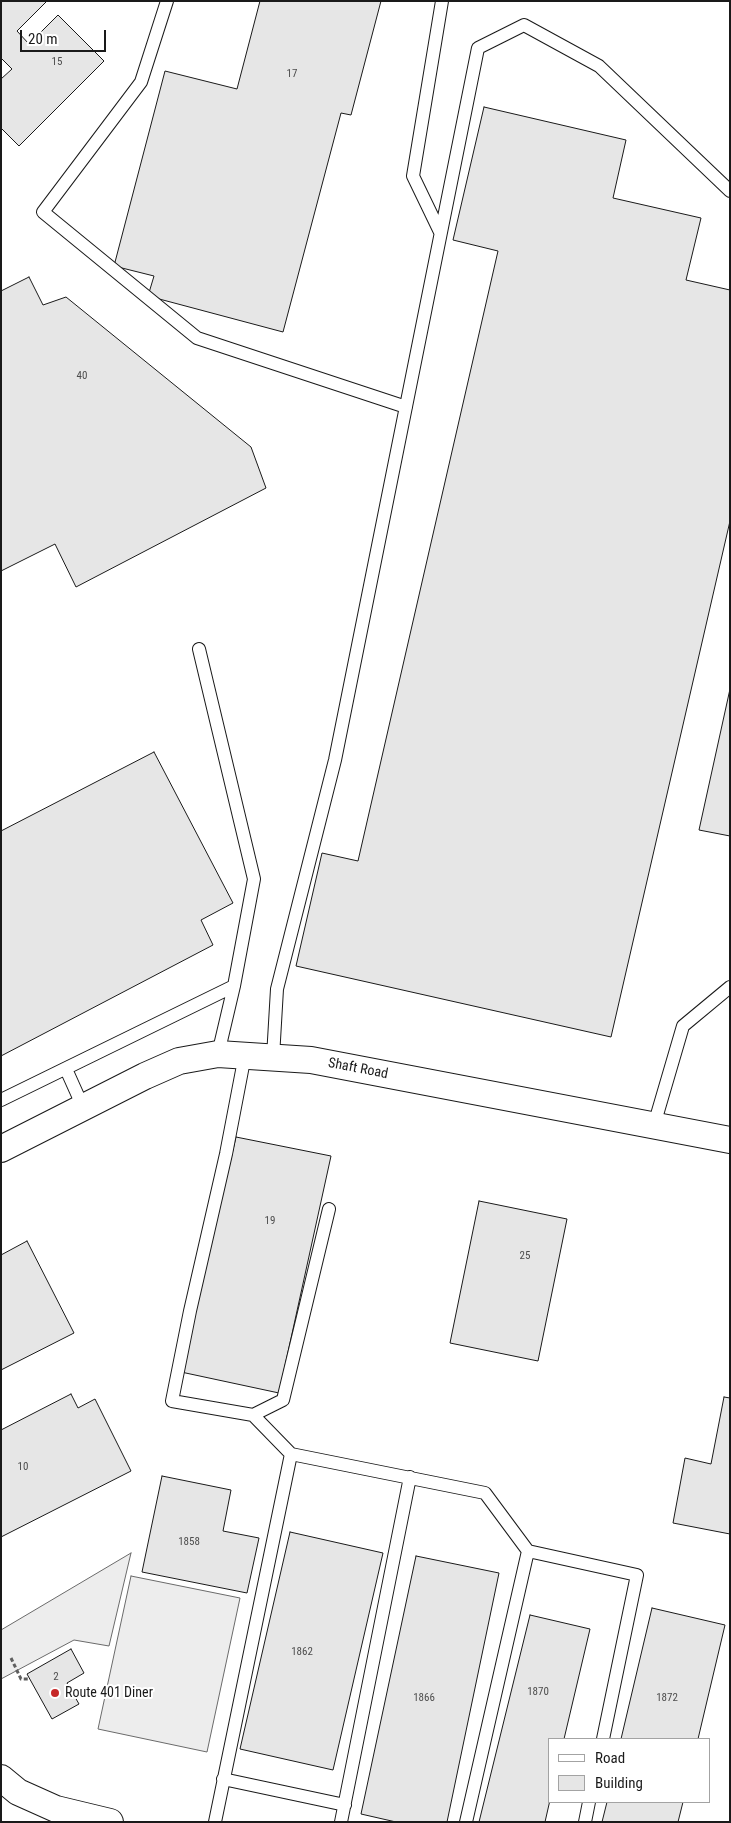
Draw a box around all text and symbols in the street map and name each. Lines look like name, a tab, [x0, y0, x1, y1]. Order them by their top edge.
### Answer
scale bar	[22, 20, 109, 52]
text: 20 m	[28, 30, 58, 48]
house number: 15	[52, 55, 62, 69]
house number: 17	[287, 67, 297, 81]
house number: 40	[77, 369, 87, 383]
street label: Shaft Road	[327, 1055, 389, 1083]
house number: 19	[265, 1214, 275, 1228]
house number: 25	[520, 1249, 530, 1263]
house number: 10	[18, 1460, 28, 1474]
house number: 1858	[178, 1535, 200, 1549]
house number: 1862	[291, 1645, 313, 1659]
house number: 2	[53, 1670, 59, 1684]
place label: Route 401 Diner	[65, 1685, 153, 1701]
house number: 1870	[527, 1685, 549, 1699]
marker: Route 401 Diner	[49, 1687, 61, 1699]
house number: 1866	[413, 1691, 435, 1705]
house number: 1872	[656, 1691, 678, 1705]
legend	[548, 1738, 711, 1803]
text: Road	[595, 1749, 625, 1767]
text: Building	[595, 1774, 643, 1792]

